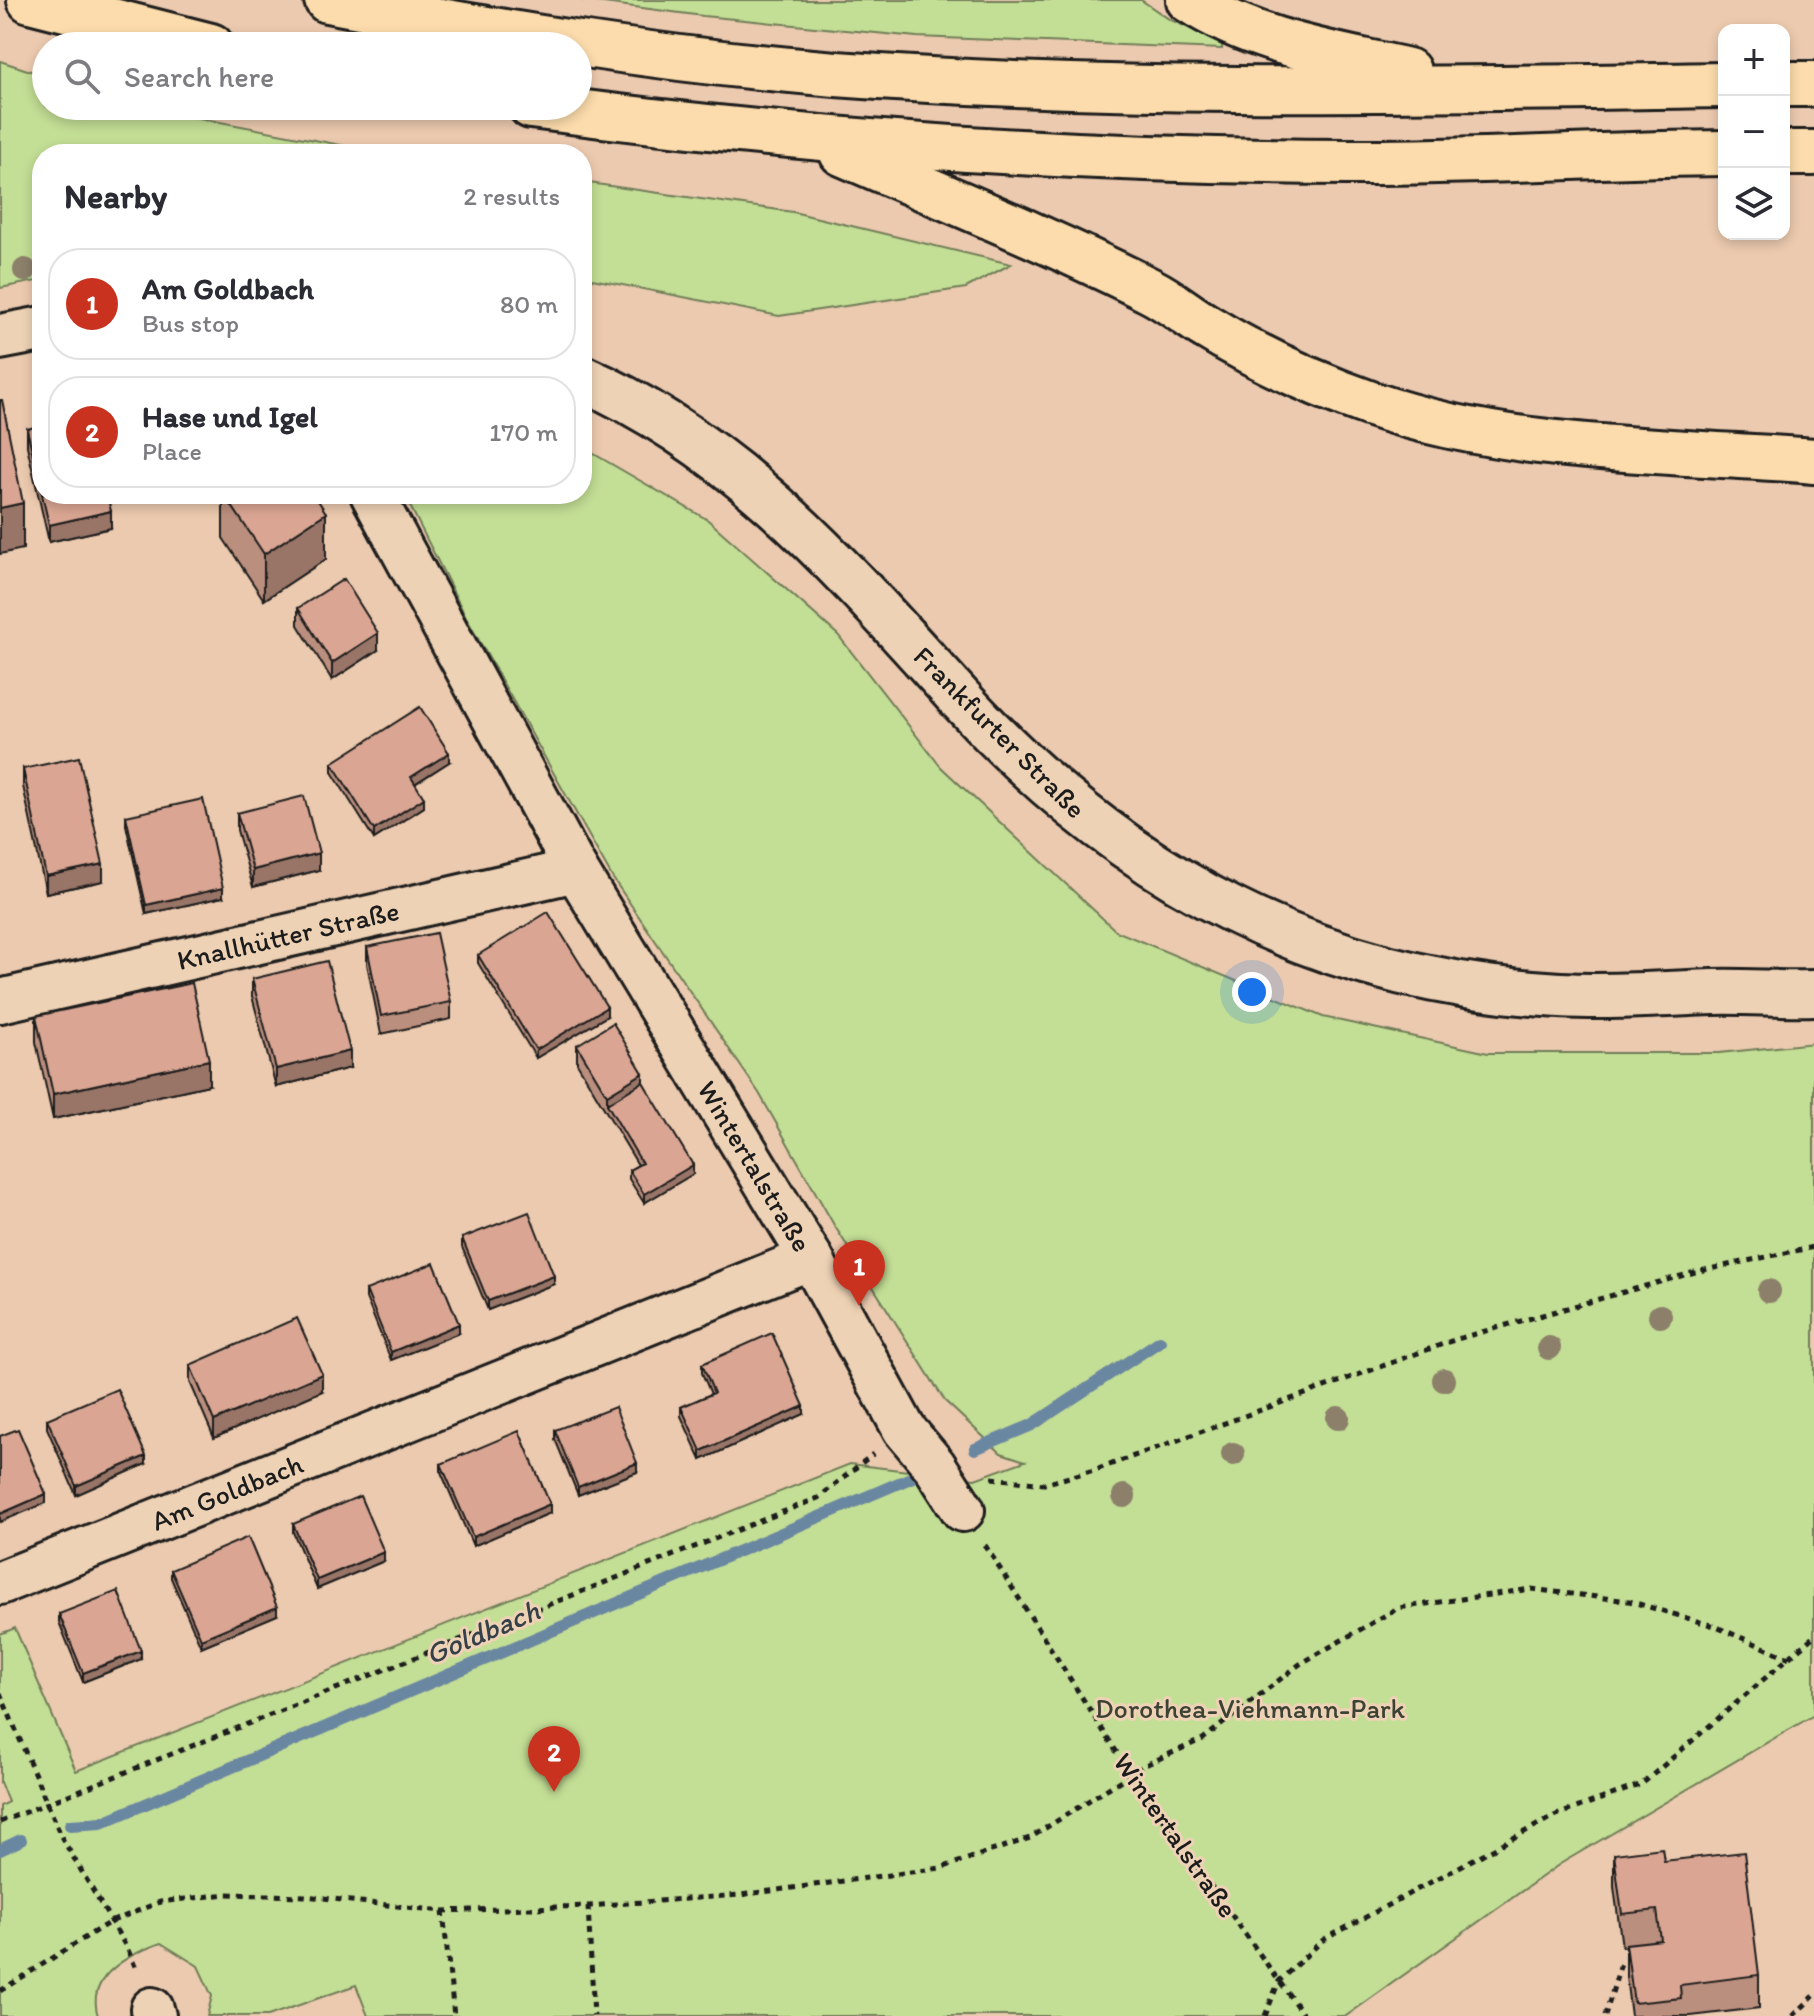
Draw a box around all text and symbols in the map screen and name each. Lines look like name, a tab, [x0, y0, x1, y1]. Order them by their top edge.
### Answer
map controls	[1718, 24, 1790, 240]
button: +	[1718, 24, 1790, 96]
search box	[32, 32, 592, 120]
icon: search	[60, 54, 104, 98]
text: Search here	[124, 58, 274, 95]
button: −	[1718, 96, 1790, 168]
button: layers	[1718, 168, 1790, 240]
text: Nearby	[64, 176, 167, 217]
text: 2 results	[463, 180, 560, 212]
text: Am Goldbach	[142, 270, 314, 307]
text: 1	[86, 288, 98, 320]
text: 80 m	[500, 288, 558, 320]
text: Bus stop	[142, 307, 239, 339]
text: Hase und Igel	[142, 398, 318, 435]
text: 2	[85, 416, 99, 448]
text: 170 m	[489, 416, 558, 448]
text: Place	[142, 435, 202, 467]
street label: Frankfurter Straße	[907, 639, 1093, 825]
street label: Knallhütter Straße	[174, 893, 402, 977]
your location	[1232, 972, 1272, 1012]
street label: Wintertalstraße	[691, 1074, 819, 1258]
pin: 1	[833, 1240, 885, 1306]
street label: Am Goldbach	[146, 1446, 308, 1538]
water label: Goldbach	[419, 1591, 545, 1673]
park label: Dorothea-Viehmann-Park	[1095, 1691, 1406, 1725]
pin: 2	[528, 1726, 580, 1792]
street label: Wintertalstraße	[1107, 1746, 1245, 1924]

